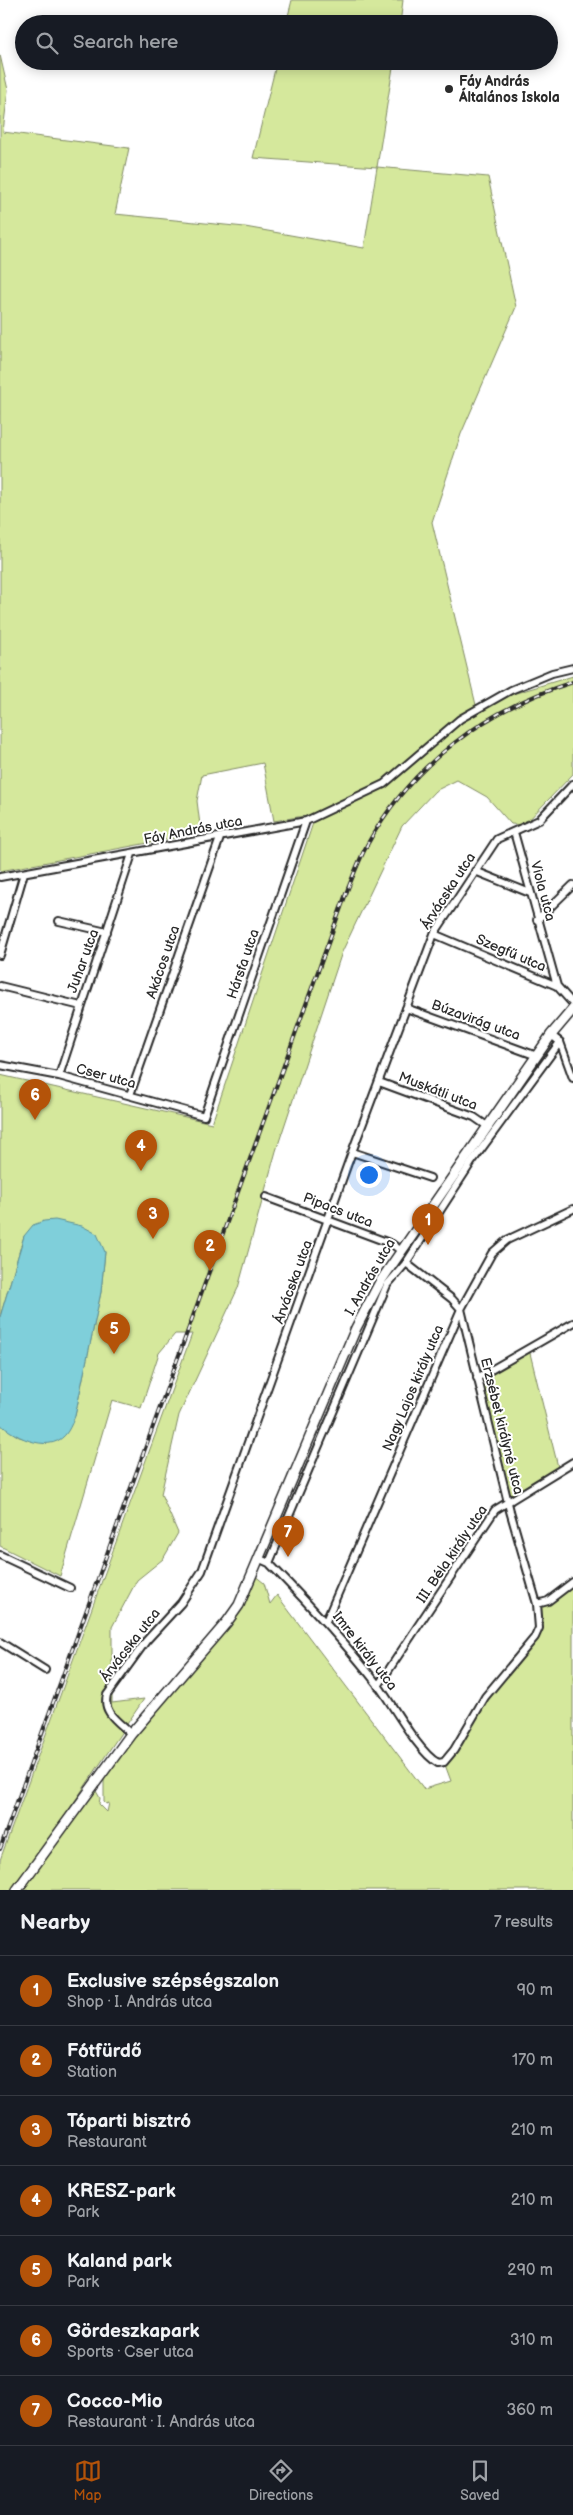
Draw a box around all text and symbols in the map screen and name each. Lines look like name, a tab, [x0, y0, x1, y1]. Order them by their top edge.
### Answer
search box	[15, 15, 558, 70]
icon: search	[33, 29, 61, 57]
text: Search here	[73, 31, 178, 54]
place label: Fáy András Általános Iskola	[458, 73, 560, 106]
marker: Fáy András Általános Iskola	[443, 83, 455, 95]
street label: Fáy András utca	[142, 812, 244, 848]
street label: Árvácska utca	[416, 849, 479, 933]
street label: Viola utca	[527, 859, 559, 923]
street label: Akácos utca	[143, 923, 183, 1001]
street label: Juhar utca	[64, 927, 102, 995]
street label: Hársfa utca	[223, 927, 263, 1001]
street label: Szegfű utca	[473, 931, 549, 975]
street label: Búzavirág utca	[429, 996, 523, 1044]
street label: Cser utca	[74, 1060, 138, 1092]
street label: Muskátli utca	[396, 1068, 480, 1114]
pin: 6	[19, 1079, 51, 1120]
pin: 4	[125, 1130, 157, 1171]
your location	[356, 1162, 382, 1188]
street label: Pipacs utca	[301, 1189, 375, 1231]
pin: 3	[137, 1198, 169, 1239]
pin: 1	[412, 1204, 444, 1245]
pin: 2	[194, 1230, 226, 1271]
street label: I. András utca	[341, 1236, 399, 1318]
street label: Árvácska utca	[269, 1237, 316, 1326]
pin: 5	[98, 1313, 130, 1354]
street label: Nagy Lajos király utca	[379, 1322, 447, 1454]
street label: Erzsébet királyné utca	[477, 1356, 527, 1496]
street label: III. Béla király utca	[413, 1502, 491, 1606]
pin: 7	[272, 1516, 304, 1557]
street label: Árvácska utca	[95, 1604, 164, 1685]
street label: Imre király utca	[329, 1608, 401, 1694]
text: Nearby	[20, 1910, 90, 1935]
text: 7 results	[494, 1913, 553, 1932]
text: Exclusive szépségszalon	[67, 1970, 279, 1993]
text: 1	[33, 1981, 39, 2000]
text: 90 m	[517, 1981, 553, 2000]
text: Shop · I. András utca	[67, 1993, 212, 2012]
text: Fótfürdő	[67, 2040, 142, 2063]
text: 2	[31, 2051, 41, 2070]
text: 170 m	[512, 2051, 553, 2070]
text: Station	[67, 2063, 117, 2082]
text: Tóparti bisztró	[67, 2110, 191, 2133]
text: 3	[31, 2121, 41, 2140]
text: 210 m	[511, 2121, 553, 2140]
text: Restaurant	[67, 2133, 147, 2152]
text: KRESZ-park	[67, 2180, 176, 2203]
text: 4	[31, 2191, 41, 2210]
text: 210 m	[511, 2191, 553, 2210]
text: Park	[67, 2203, 99, 2222]
text: Kaland park	[67, 2250, 172, 2273]
text: 5	[31, 2261, 41, 2280]
text: 290 m	[507, 2261, 553, 2280]
text: Park	[67, 2273, 99, 2292]
text: Gördeszkapark	[67, 2320, 199, 2343]
text: 6	[31, 2331, 41, 2350]
text: 310 m	[510, 2331, 553, 2350]
text: Sports · Cser utca	[67, 2343, 194, 2362]
text: Cocco-Mio	[67, 2390, 163, 2413]
text: 7	[32, 2401, 40, 2420]
text: 360 m	[506, 2401, 553, 2420]
text: Restaurant · I. András utca	[67, 2413, 255, 2432]
tab: Map	[74, 2457, 102, 2504]
tab: Directions	[249, 2457, 313, 2504]
tab: Saved	[460, 2457, 499, 2504]

